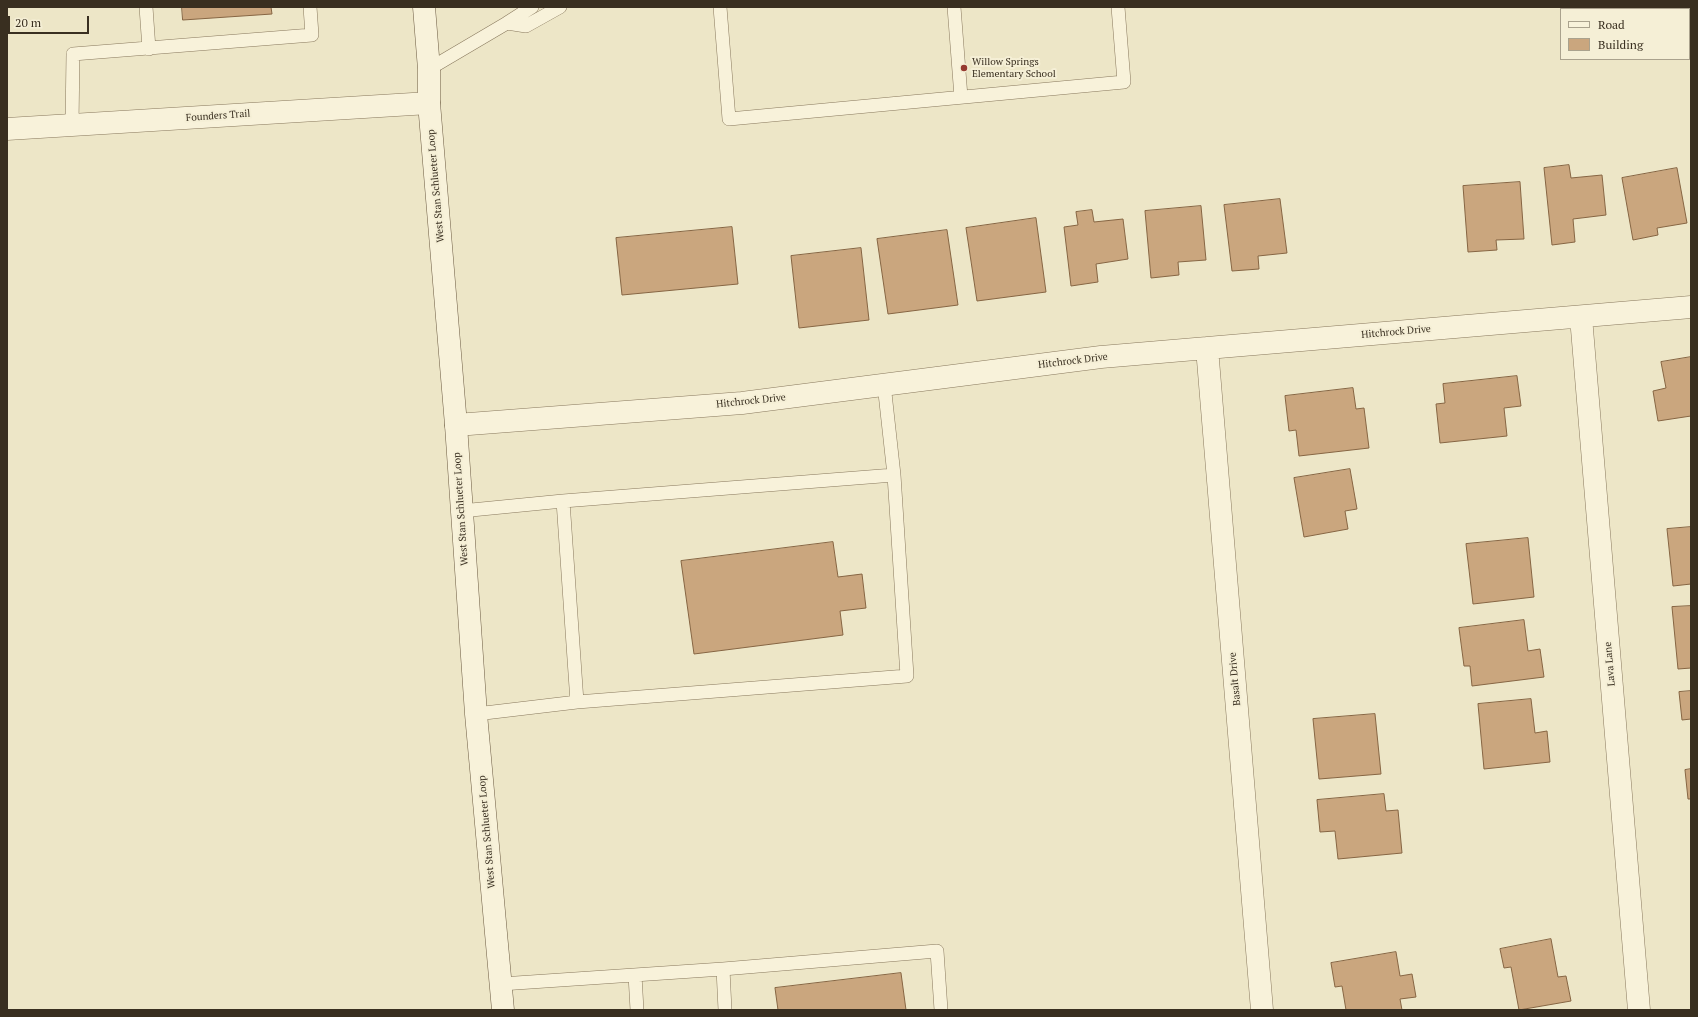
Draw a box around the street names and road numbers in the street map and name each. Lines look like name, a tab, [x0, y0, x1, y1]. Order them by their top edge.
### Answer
street label: Founders Trail	[185, 108, 251, 124]
street label: West Stan Schlueter Loop	[425, 129, 447, 243]
street label: Hitchrock Drive	[1361, 323, 1431, 341]
street label: Hitchrock Drive	[1038, 351, 1108, 371]
street label: Hitchrock Drive	[716, 391, 786, 411]
street label: West Stan Schlueter Loop	[451, 452, 471, 566]
street label: Lava Lane	[1602, 641, 1618, 687]
street label: Basalt Drive	[1227, 652, 1243, 706]
street label: West Stan Schlueter Loop	[476, 775, 498, 889]

